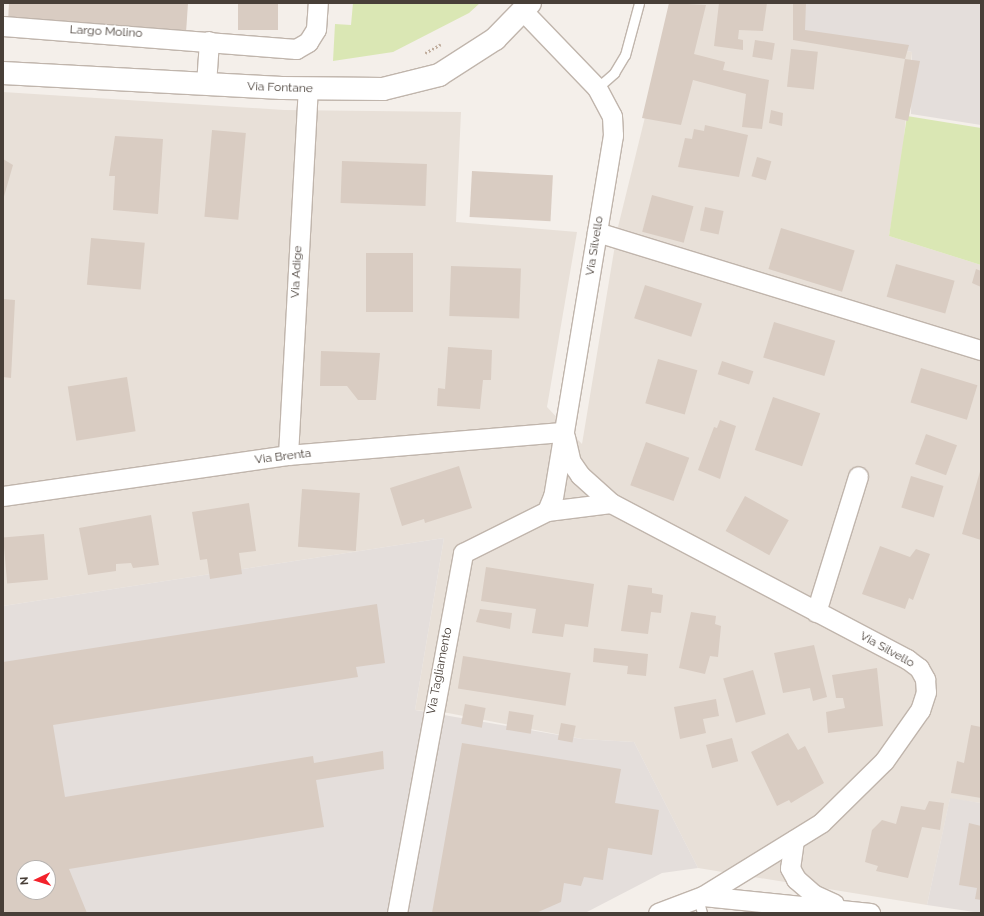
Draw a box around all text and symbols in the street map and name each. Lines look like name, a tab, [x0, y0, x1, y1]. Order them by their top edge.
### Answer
street label: Largo Molino	[69, 23, 143, 41]
street label: Via Fontane	[247, 80, 313, 96]
street label: Via Silvello	[583, 215, 607, 277]
street label: Via Adige	[288, 245, 306, 299]
street label: Via Brenta	[254, 446, 312, 468]
street label: Via Tagliamento	[424, 626, 456, 716]
street label: Via Silvello	[857, 629, 917, 671]
north arrow	[16, 860, 56, 900]
text: N	[18, 876, 31, 885]

